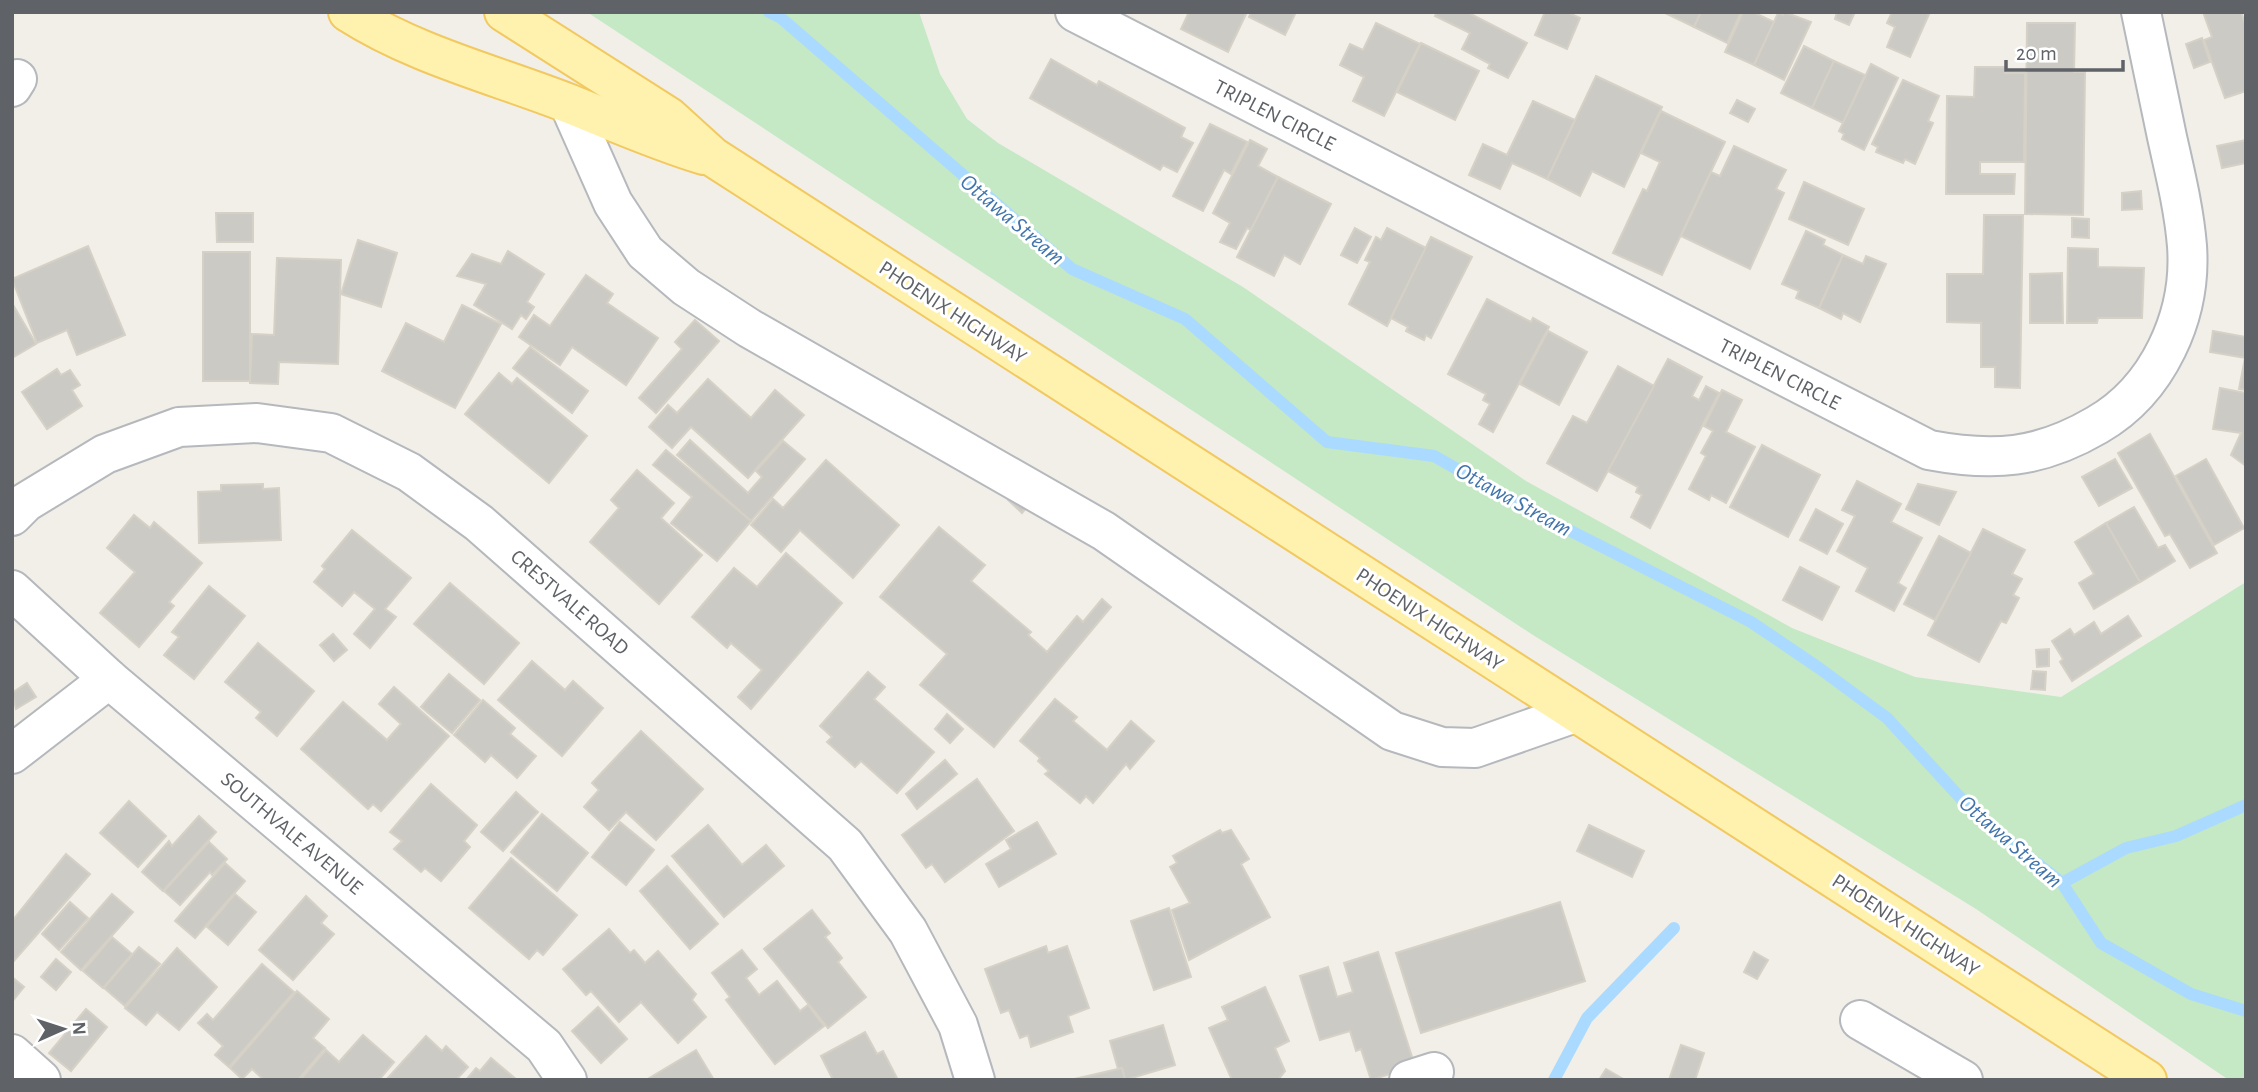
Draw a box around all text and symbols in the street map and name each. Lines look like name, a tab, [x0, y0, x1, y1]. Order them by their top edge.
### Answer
scale bar	[2006, 28, 2123, 72]
text: 20 m	[2016, 43, 2057, 64]
street label: TRIPLEN CIRCLE	[1211, 76, 1339, 155]
water label: Ottawa Stream	[956, 170, 1069, 270]
street label: PHOENIX HIGHWAY	[875, 257, 1030, 368]
street label: TRIPLEN CIRCLE	[1716, 335, 1844, 414]
water label: Ottawa Stream	[1452, 459, 1575, 541]
street label: CRESTVALE ROAD	[507, 546, 633, 659]
street label: PHOENIX HIGHWAY	[1352, 564, 1507, 675]
street label: SOUTHVALE AVENUE	[217, 768, 367, 899]
water label: Ottawa Stream	[1954, 791, 2066, 893]
street label: PHOENIX HIGHWAY	[1828, 870, 1983, 981]
north arrow	[28, 994, 98, 1064]
text: N	[69, 1021, 88, 1035]

